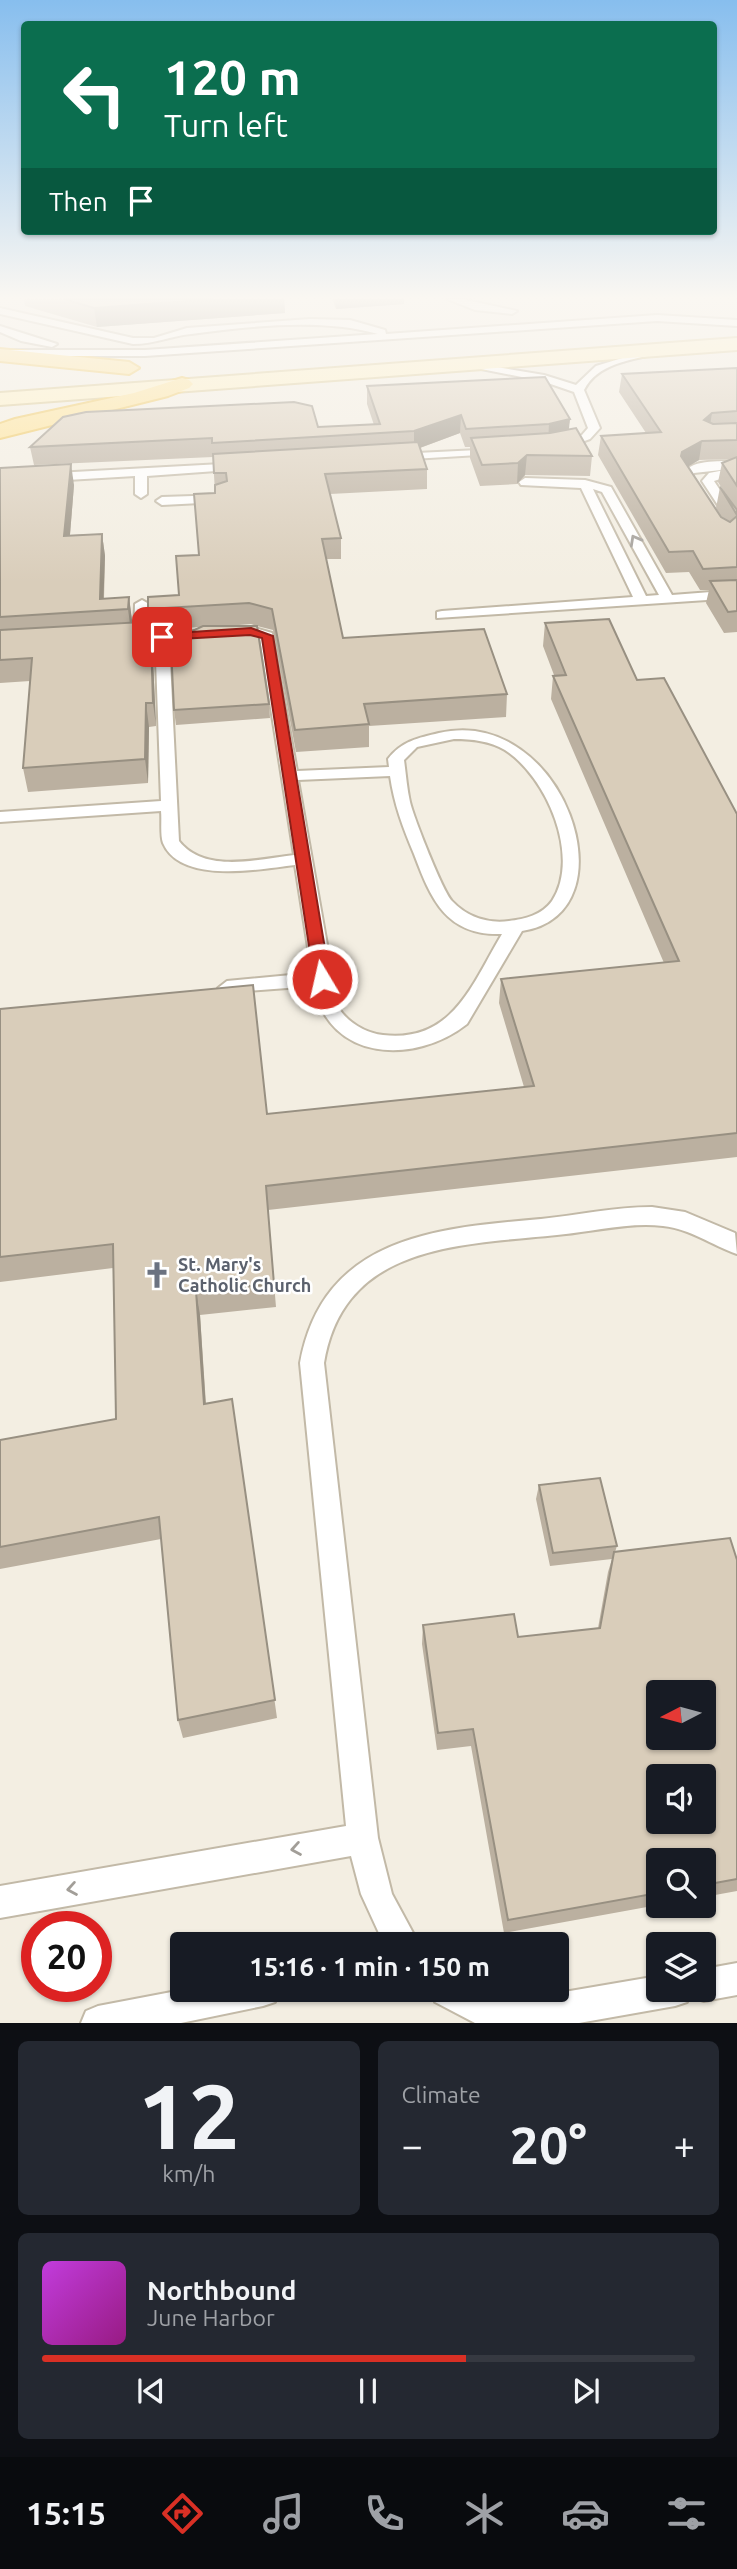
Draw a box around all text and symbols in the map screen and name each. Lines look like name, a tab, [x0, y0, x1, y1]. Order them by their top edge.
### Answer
icon: left	[49, 49, 140, 140]
text: 120 m	[164, 49, 301, 104]
text: Turn left	[164, 107, 288, 143]
icon: arrive	[122, 182, 160, 220]
text: Then	[49, 187, 108, 216]
one-way arrow	[630, 534, 643, 547]
pin	[132, 607, 192, 667]
icon: arrive	[143, 618, 181, 656]
position arrow	[285, 942, 359, 1016]
place label: St. Mary's Catholic Church	[178, 1254, 311, 1295]
church icon: St. Mary's Catholic Church	[142, 1260, 172, 1290]
north arrow	[646, 1680, 716, 1750]
map controls	[646, 1680, 716, 2002]
button: sound	[646, 1764, 716, 1834]
one-way arrow	[290, 1841, 302, 1856]
button: search	[646, 1848, 716, 1918]
one-way arrow	[66, 1881, 78, 1896]
speed limit sign: 20	[21, 1911, 112, 2002]
button: layers	[646, 1932, 716, 2002]
text: 15:16 · 1 min · 150 m	[249, 1952, 490, 1981]
text: 12	[137, 2064, 240, 2166]
text: Climate	[402, 2082, 481, 2107]
text: 20°	[510, 2116, 587, 2174]
text: −	[402, 2124, 423, 2166]
text: +	[674, 2124, 695, 2166]
text: km/h	[162, 2161, 215, 2186]
text: Northbound	[147, 2276, 296, 2305]
text: June Harbor	[147, 2305, 275, 2330]
icon: previous	[132, 2372, 170, 2410]
icon: pause	[349, 2372, 387, 2410]
icon: next	[567, 2372, 605, 2410]
icon: directions	[158, 2489, 207, 2538]
icon: music	[259, 2489, 308, 2538]
icon: phone	[360, 2489, 409, 2538]
icon: climate	[460, 2489, 509, 2538]
icon: car	[561, 2489, 610, 2538]
icon: filters	[662, 2489, 711, 2538]
text: 15:15	[26, 2495, 106, 2531]

